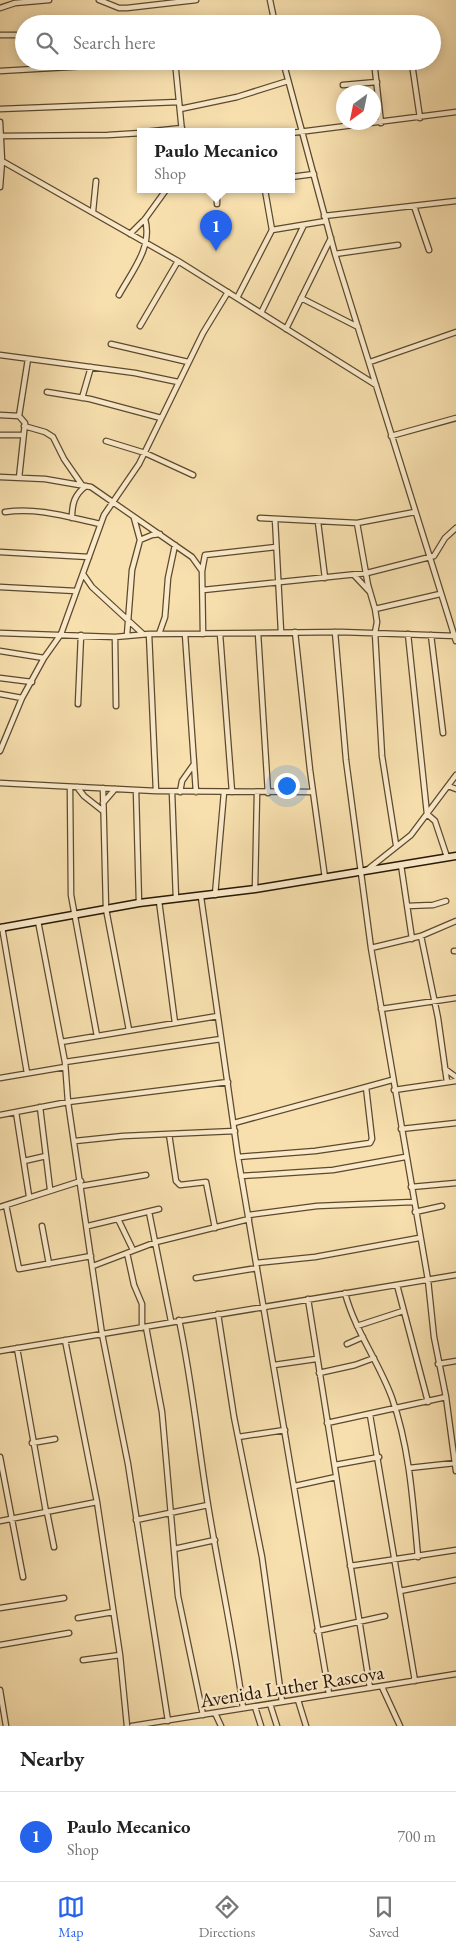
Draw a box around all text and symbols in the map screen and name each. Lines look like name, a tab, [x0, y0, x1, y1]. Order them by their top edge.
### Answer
search box	[15, 15, 441, 70]
icon: search	[33, 29, 61, 57]
text: Search here	[73, 30, 155, 55]
north arrow	[336, 85, 381, 130]
popup	[137, 128, 295, 193]
text: Paulo Mecanico	[154, 138, 278, 163]
text: Shop	[154, 163, 186, 184]
pin: 1	[200, 210, 232, 251]
your location	[274, 773, 300, 799]
street label: Avenida Luther Rascova	[197, 1659, 386, 1714]
text: Nearby	[20, 1745, 84, 1772]
text: Paulo Mecanico	[67, 1814, 190, 1839]
text: 1	[32, 1826, 40, 1847]
text: 700 m	[397, 1826, 436, 1847]
text: Shop	[67, 1839, 99, 1860]
tab: Map	[57, 1893, 85, 1941]
tab: Directions	[199, 1893, 255, 1941]
tab: Saved	[369, 1893, 399, 1941]

